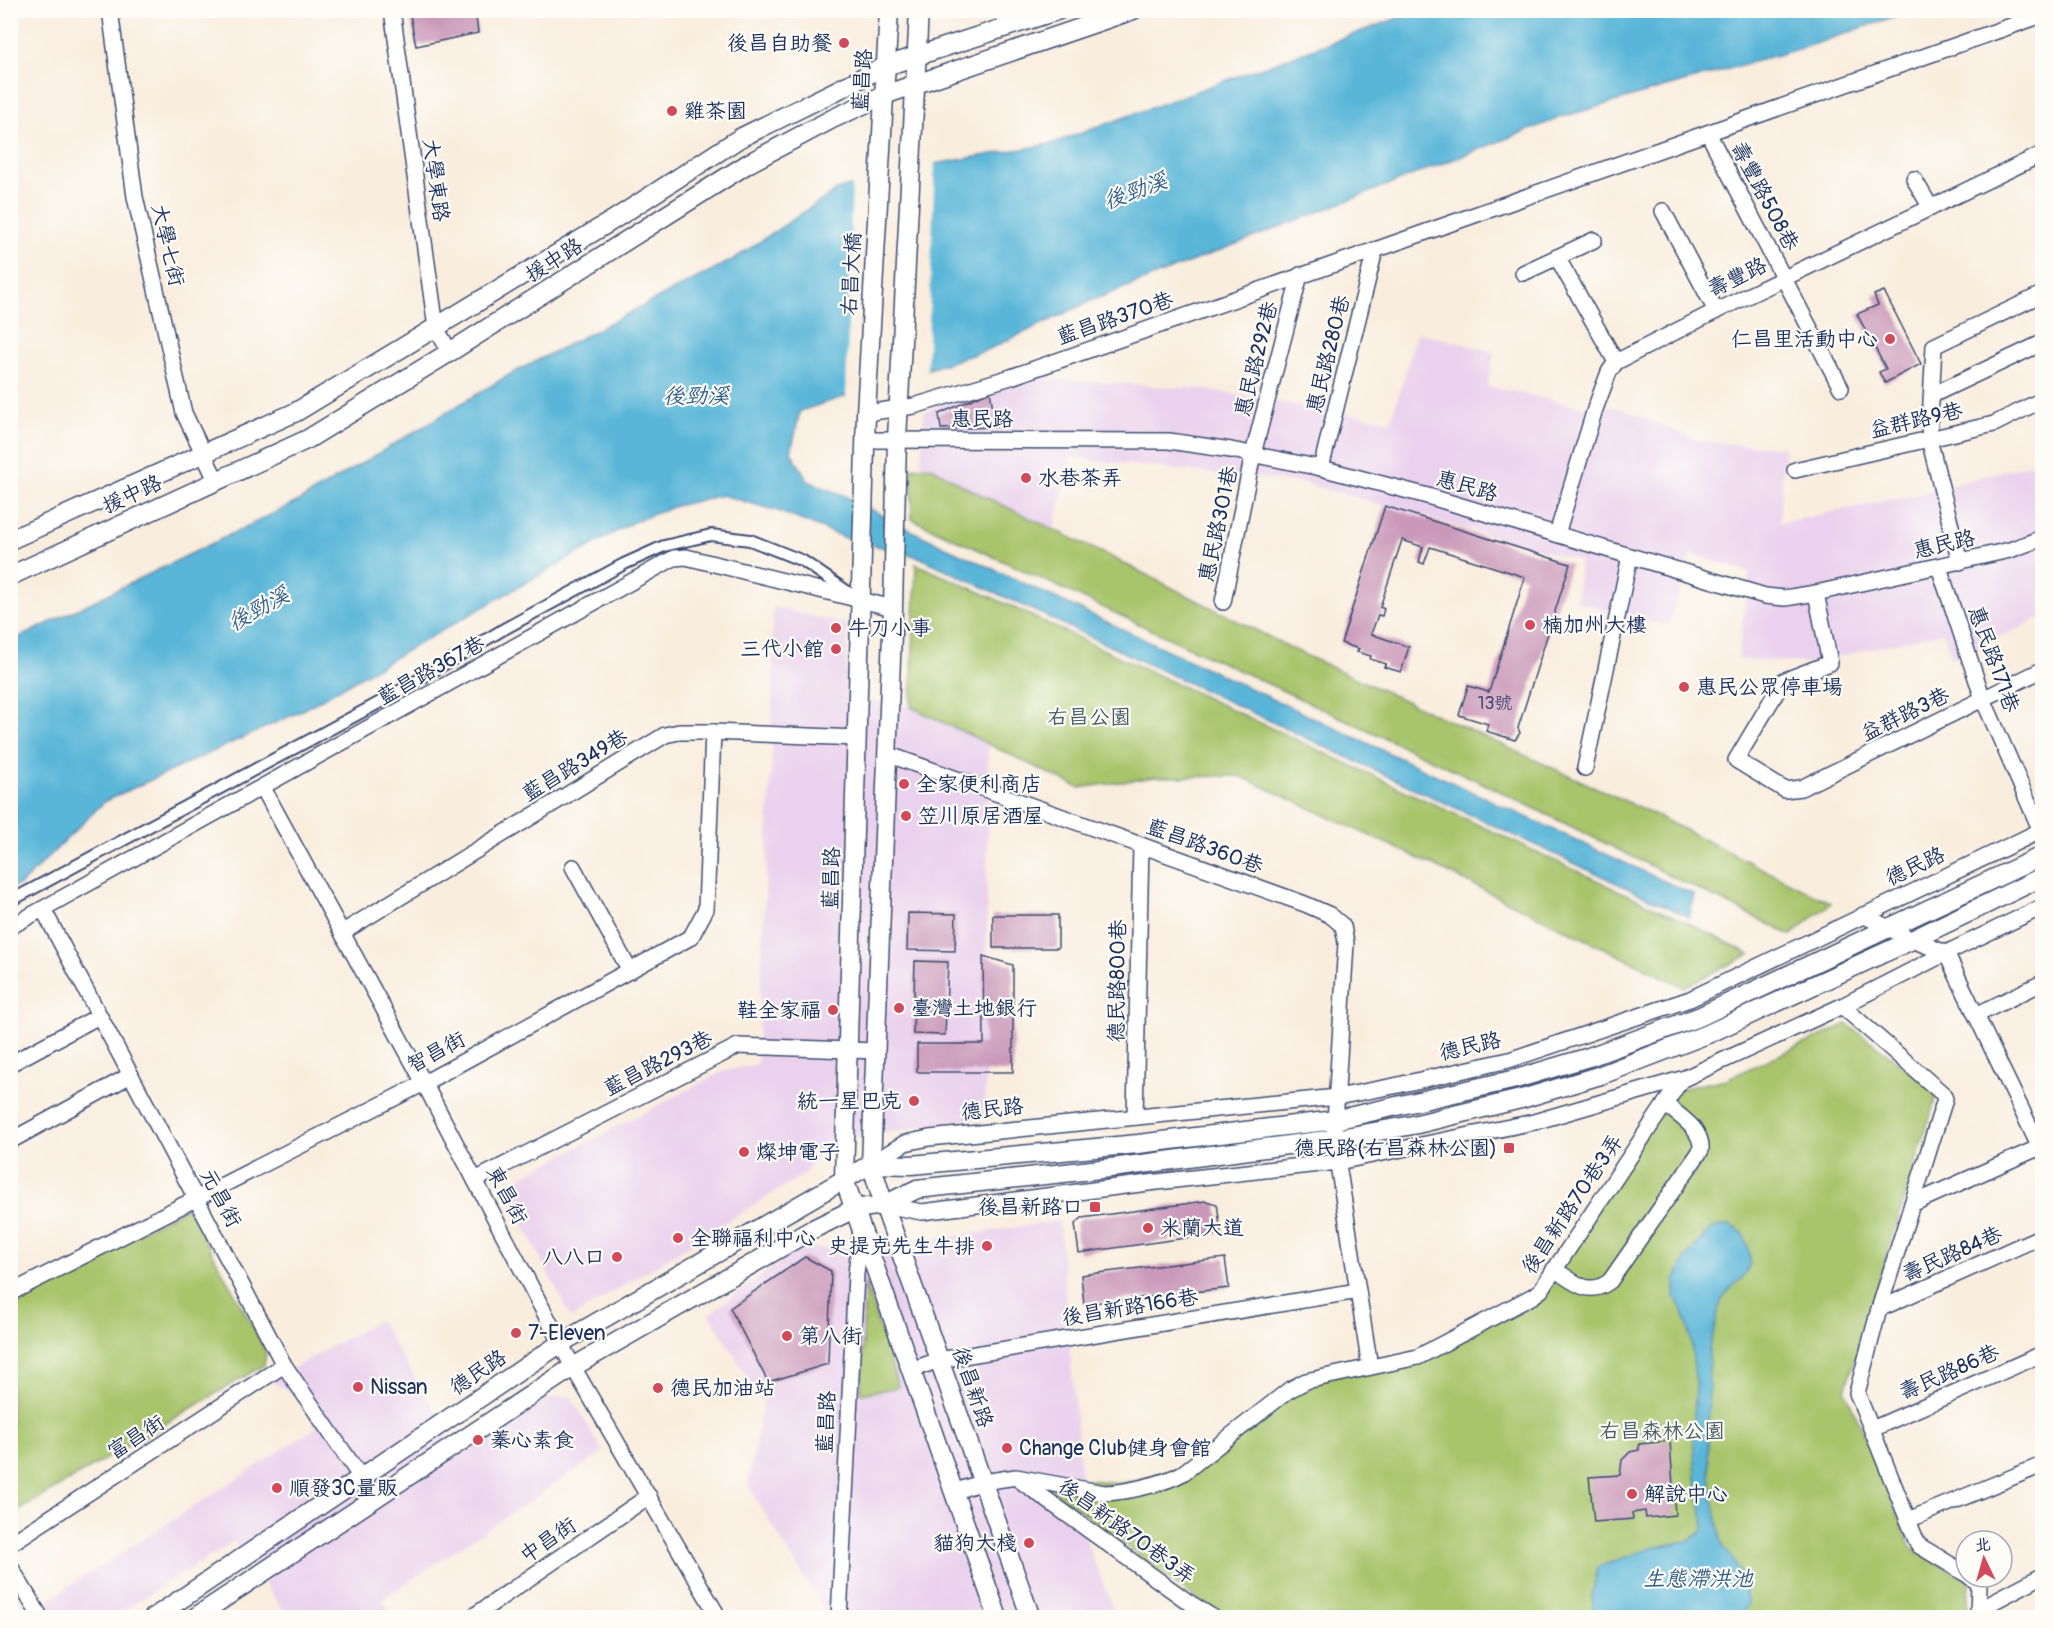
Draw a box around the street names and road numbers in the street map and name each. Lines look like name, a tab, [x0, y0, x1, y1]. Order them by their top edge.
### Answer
street label: 藍昌路	[847, 48, 878, 112]
street label: 大學東路	[416, 137, 455, 224]
street label: 壽豐路508巷	[1724, 137, 1805, 256]
street label: 大學七街	[145, 201, 190, 289]
street label: 右昌大橋	[836, 231, 867, 317]
street label: 援中路	[520, 232, 588, 289]
street label: 壽豐路	[1703, 252, 1771, 303]
street label: 藍昌路370巷	[1053, 286, 1177, 351]
street label: 惠民路280巷	[1301, 292, 1356, 416]
street label: 惠民路292巷	[1229, 298, 1284, 420]
street label: 益群路9巷	[1867, 397, 1965, 444]
street label: 惠民路	[951, 406, 1014, 433]
street label: 惠民路301巷	[1193, 463, 1244, 585]
street label: 惠民路	[1433, 465, 1501, 508]
street label: 援中路	[98, 469, 166, 520]
street label: 惠民路	[1910, 524, 1978, 565]
street label: 惠民路171巷	[1962, 602, 2025, 716]
street label: 藍昌路367巷	[373, 630, 490, 711]
street label: 益群路3巷	[1856, 681, 1954, 748]
street label: 藍昌路349巷	[517, 723, 633, 808]
street label: 藍昌路360巷	[1143, 813, 1267, 880]
street label: 德民路	[1881, 841, 1949, 892]
street label: 藍昌路	[817, 846, 846, 910]
street label: 德民路800巷	[1103, 919, 1132, 1043]
street label: 藍昌路293巷	[599, 1025, 717, 1102]
street label: 智昌街	[402, 1026, 470, 1079]
street label: 德民路	[1436, 1026, 1504, 1067]
street label: 德民路	[959, 1093, 1025, 1126]
street label: 後昌新路70巷3弄	[1516, 1129, 1629, 1279]
street label: 東昌街	[480, 1161, 533, 1229]
street label: 元昌街	[194, 1164, 247, 1232]
street label: 壽民路84巷	[1898, 1220, 2006, 1289]
street label: 後昌新路166巷	[1060, 1283, 1200, 1332]
street label: 壽民路86巷	[1895, 1338, 2003, 1407]
street label: 後昌新路	[946, 1343, 999, 1431]
street label: 德民路	[445, 1344, 512, 1401]
street label: 藍昌路	[811, 1390, 842, 1454]
street label: 富昌街	[103, 1409, 170, 1466]
street label: 後昌新路70巷3弄	[1053, 1473, 1201, 1590]
street label: 中昌街	[515, 1512, 582, 1569]

